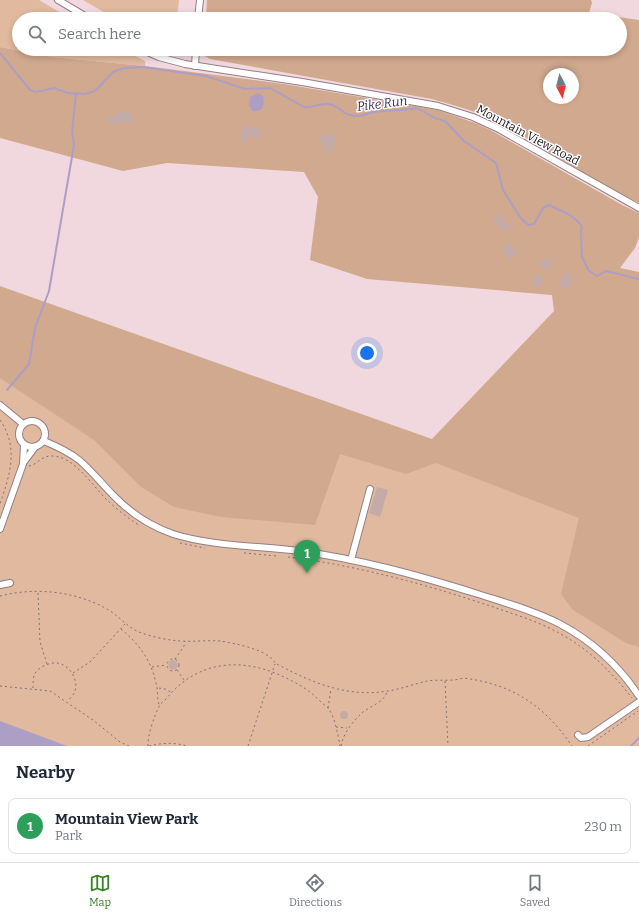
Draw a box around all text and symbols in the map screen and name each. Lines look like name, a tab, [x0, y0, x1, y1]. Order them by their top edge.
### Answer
search box	[12, 12, 627, 56]
icon: search	[26, 23, 48, 45]
text: Search here	[58, 25, 141, 43]
north arrow	[543, 68, 579, 104]
water label: Pike Run	[356, 93, 408, 114]
street label: Mountain View Road	[474, 102, 582, 168]
your location	[357, 343, 377, 363]
pin: 1	[294, 540, 320, 573]
text: Nearby	[16, 762, 75, 783]
text: Mountain View Park	[55, 810, 198, 828]
text: 1	[27, 819, 33, 834]
text: 230 m	[584, 819, 622, 834]
text: Park	[55, 828, 82, 843]
tab: Map	[89, 872, 111, 909]
tab: Directions	[289, 872, 342, 909]
tab: Saved	[520, 872, 550, 909]

